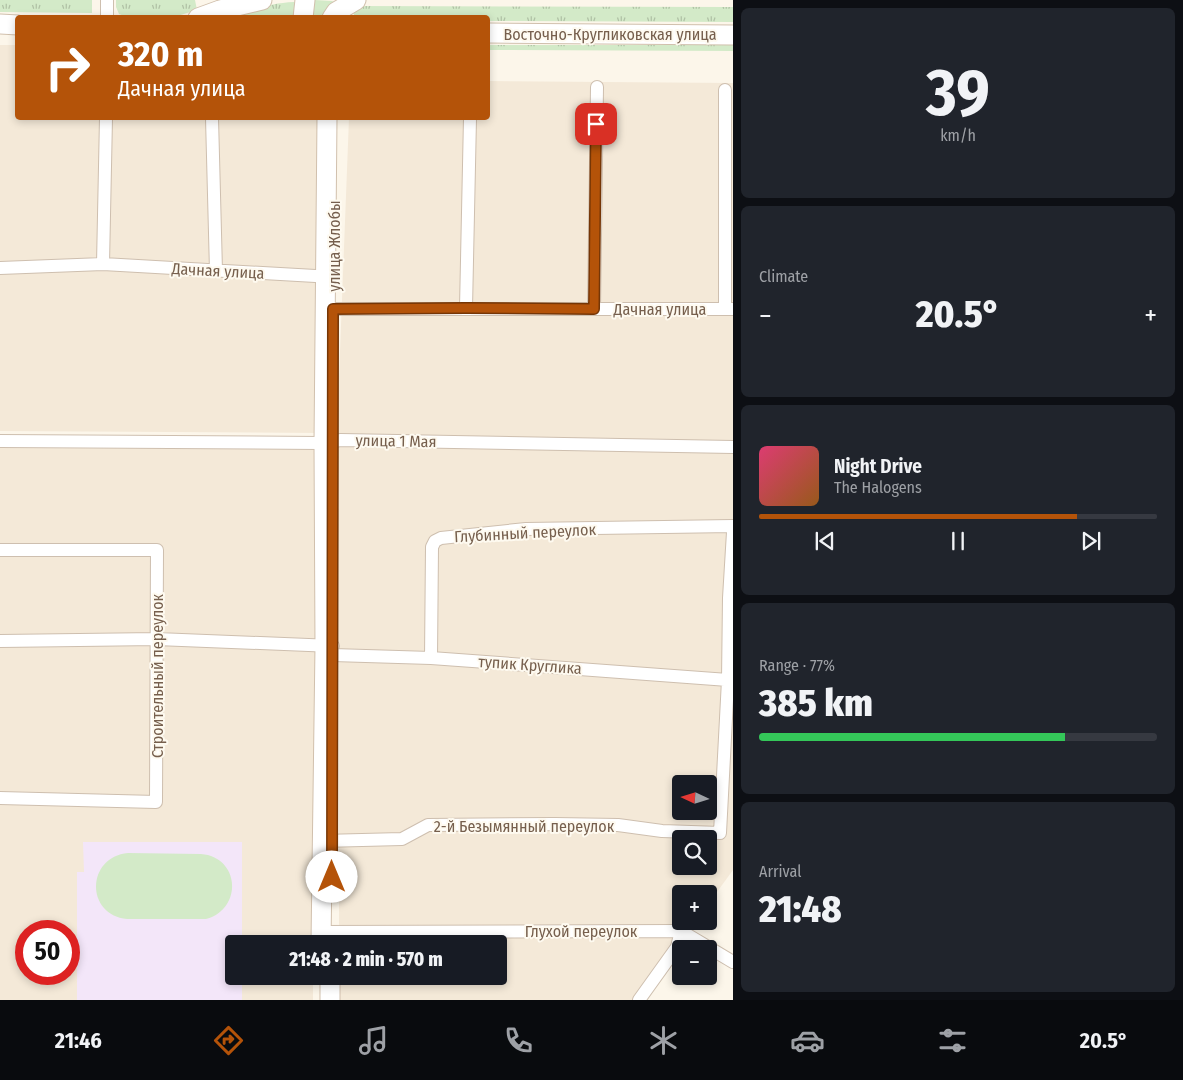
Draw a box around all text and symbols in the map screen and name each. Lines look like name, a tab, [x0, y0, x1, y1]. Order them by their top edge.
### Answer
street label: Восточно-Кругликовская улица	[503, 25, 717, 44]
text: 320 m	[118, 33, 204, 75]
icon: right	[35, 35, 100, 100]
text: 39	[926, 54, 990, 132]
text: Дачная улица	[118, 75, 246, 102]
pin	[575, 103, 617, 145]
icon: arrive	[582, 110, 610, 138]
text: km/h	[940, 126, 976, 145]
street label: улица Жлобы	[325, 200, 344, 292]
street label: Дачная улица	[170, 259, 265, 283]
text: Climate	[759, 267, 808, 286]
text: 20.5°	[916, 291, 1000, 337]
text: −	[759, 299, 772, 332]
text: +	[1144, 299, 1157, 332]
street label: Дачная улица	[613, 300, 707, 319]
street label: улица 1 Мая	[355, 431, 437, 451]
text: Night Drive	[834, 455, 922, 478]
text: The Halogens	[834, 478, 922, 497]
street label: Глубинный переулок	[454, 520, 597, 546]
icon: previous	[811, 527, 839, 555]
icon: pause	[944, 527, 972, 555]
icon: next	[1077, 527, 1105, 555]
street label: Строительный переулок	[148, 593, 167, 758]
street label: тупик Круглика	[478, 652, 582, 678]
text: Range · 77%	[759, 656, 835, 675]
text: 385 km	[759, 680, 873, 726]
north arrow	[672, 775, 718, 820]
map controls	[672, 775, 717, 985]
street label: 2-й Безымянный переулок	[434, 817, 615, 836]
button: search	[672, 830, 717, 875]
position arrow	[305, 850, 357, 902]
text: Arrival	[759, 862, 801, 881]
button: +	[672, 885, 717, 930]
text: 21:48	[759, 886, 842, 932]
speed limit sign: 50	[15, 920, 80, 985]
street label: Глухой переулок	[525, 922, 638, 941]
button: −	[672, 940, 717, 985]
text: 21:48 · 2 min · 570 m	[289, 948, 443, 971]
icon: directions	[211, 1023, 246, 1058]
icon: music	[356, 1023, 391, 1058]
icon: phone	[501, 1023, 536, 1058]
icon: climate	[646, 1023, 681, 1058]
icon: car	[790, 1023, 825, 1058]
icon: filters	[935, 1023, 970, 1058]
text: 21:46	[55, 1027, 102, 1054]
text: 20.5°	[1080, 1027, 1128, 1054]

